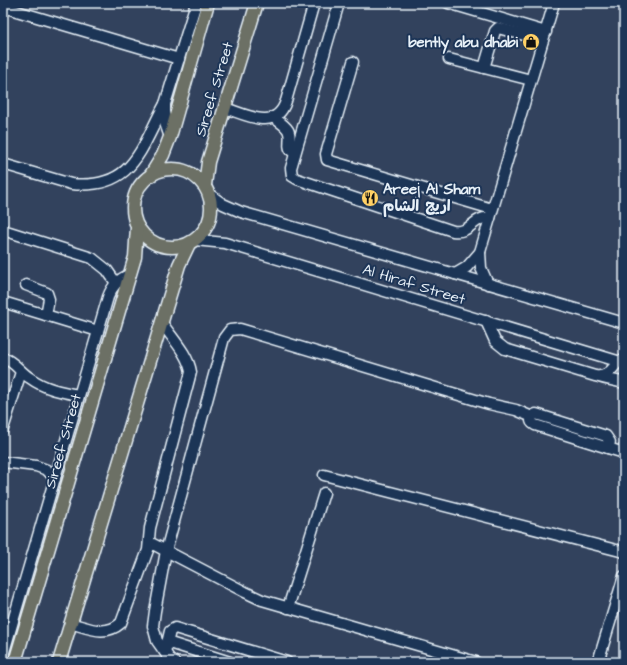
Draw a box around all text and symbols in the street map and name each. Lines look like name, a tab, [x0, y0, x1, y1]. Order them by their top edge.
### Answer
place label: bently abu dhabi	[408, 32, 519, 54]
shop icon: bently abu dhabi	[521, 32, 541, 52]
street label: Sireef Street	[190, 39, 239, 139]
place label: Areej Al Sham اريج الشام	[383, 179, 480, 217]
restaurant icon: Areej Al Sham اريج الشام	[360, 188, 380, 208]
street label: Al Hiraf Street	[360, 259, 468, 310]
street label: Sireef Street	[40, 391, 87, 491]

